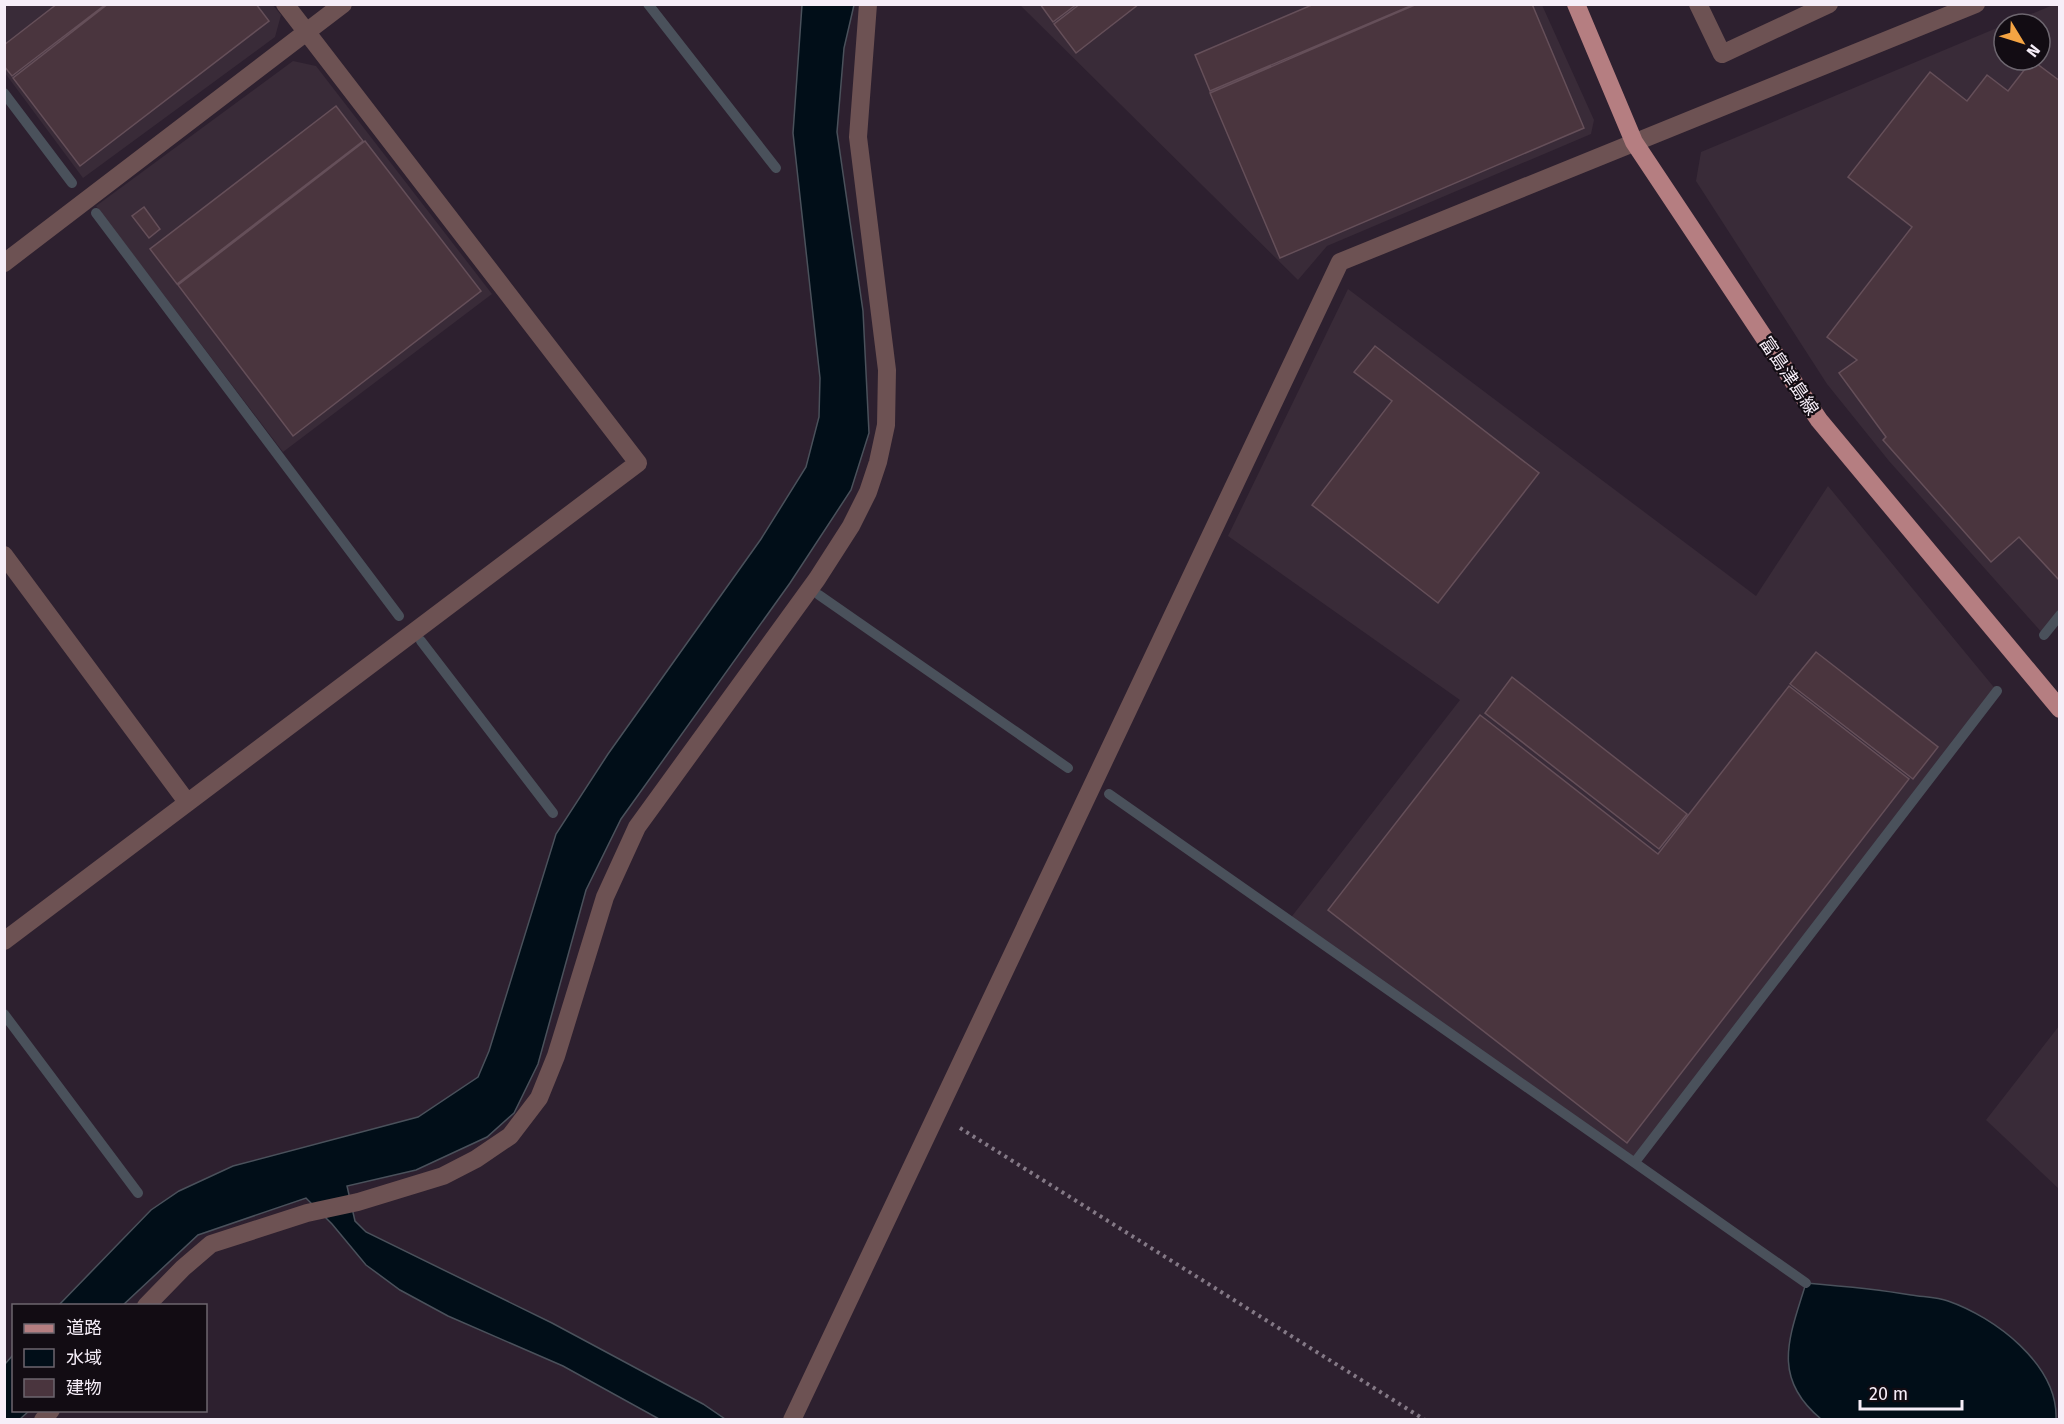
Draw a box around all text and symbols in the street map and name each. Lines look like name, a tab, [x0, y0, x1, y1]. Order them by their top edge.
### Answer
north arrow	[1992, 12, 2052, 72]
text: N	[2023, 41, 2044, 61]
street label: 富島津島線	[1755, 333, 1823, 419]
legend	[12, 1304, 207, 1412]
text: 道路	[66, 1317, 102, 1339]
text: 水域	[66, 1347, 102, 1369]
scale bar	[1860, 1373, 1962, 1411]
text: 建物	[66, 1377, 102, 1399]
text: 20 m	[1869, 1383, 1908, 1405]

